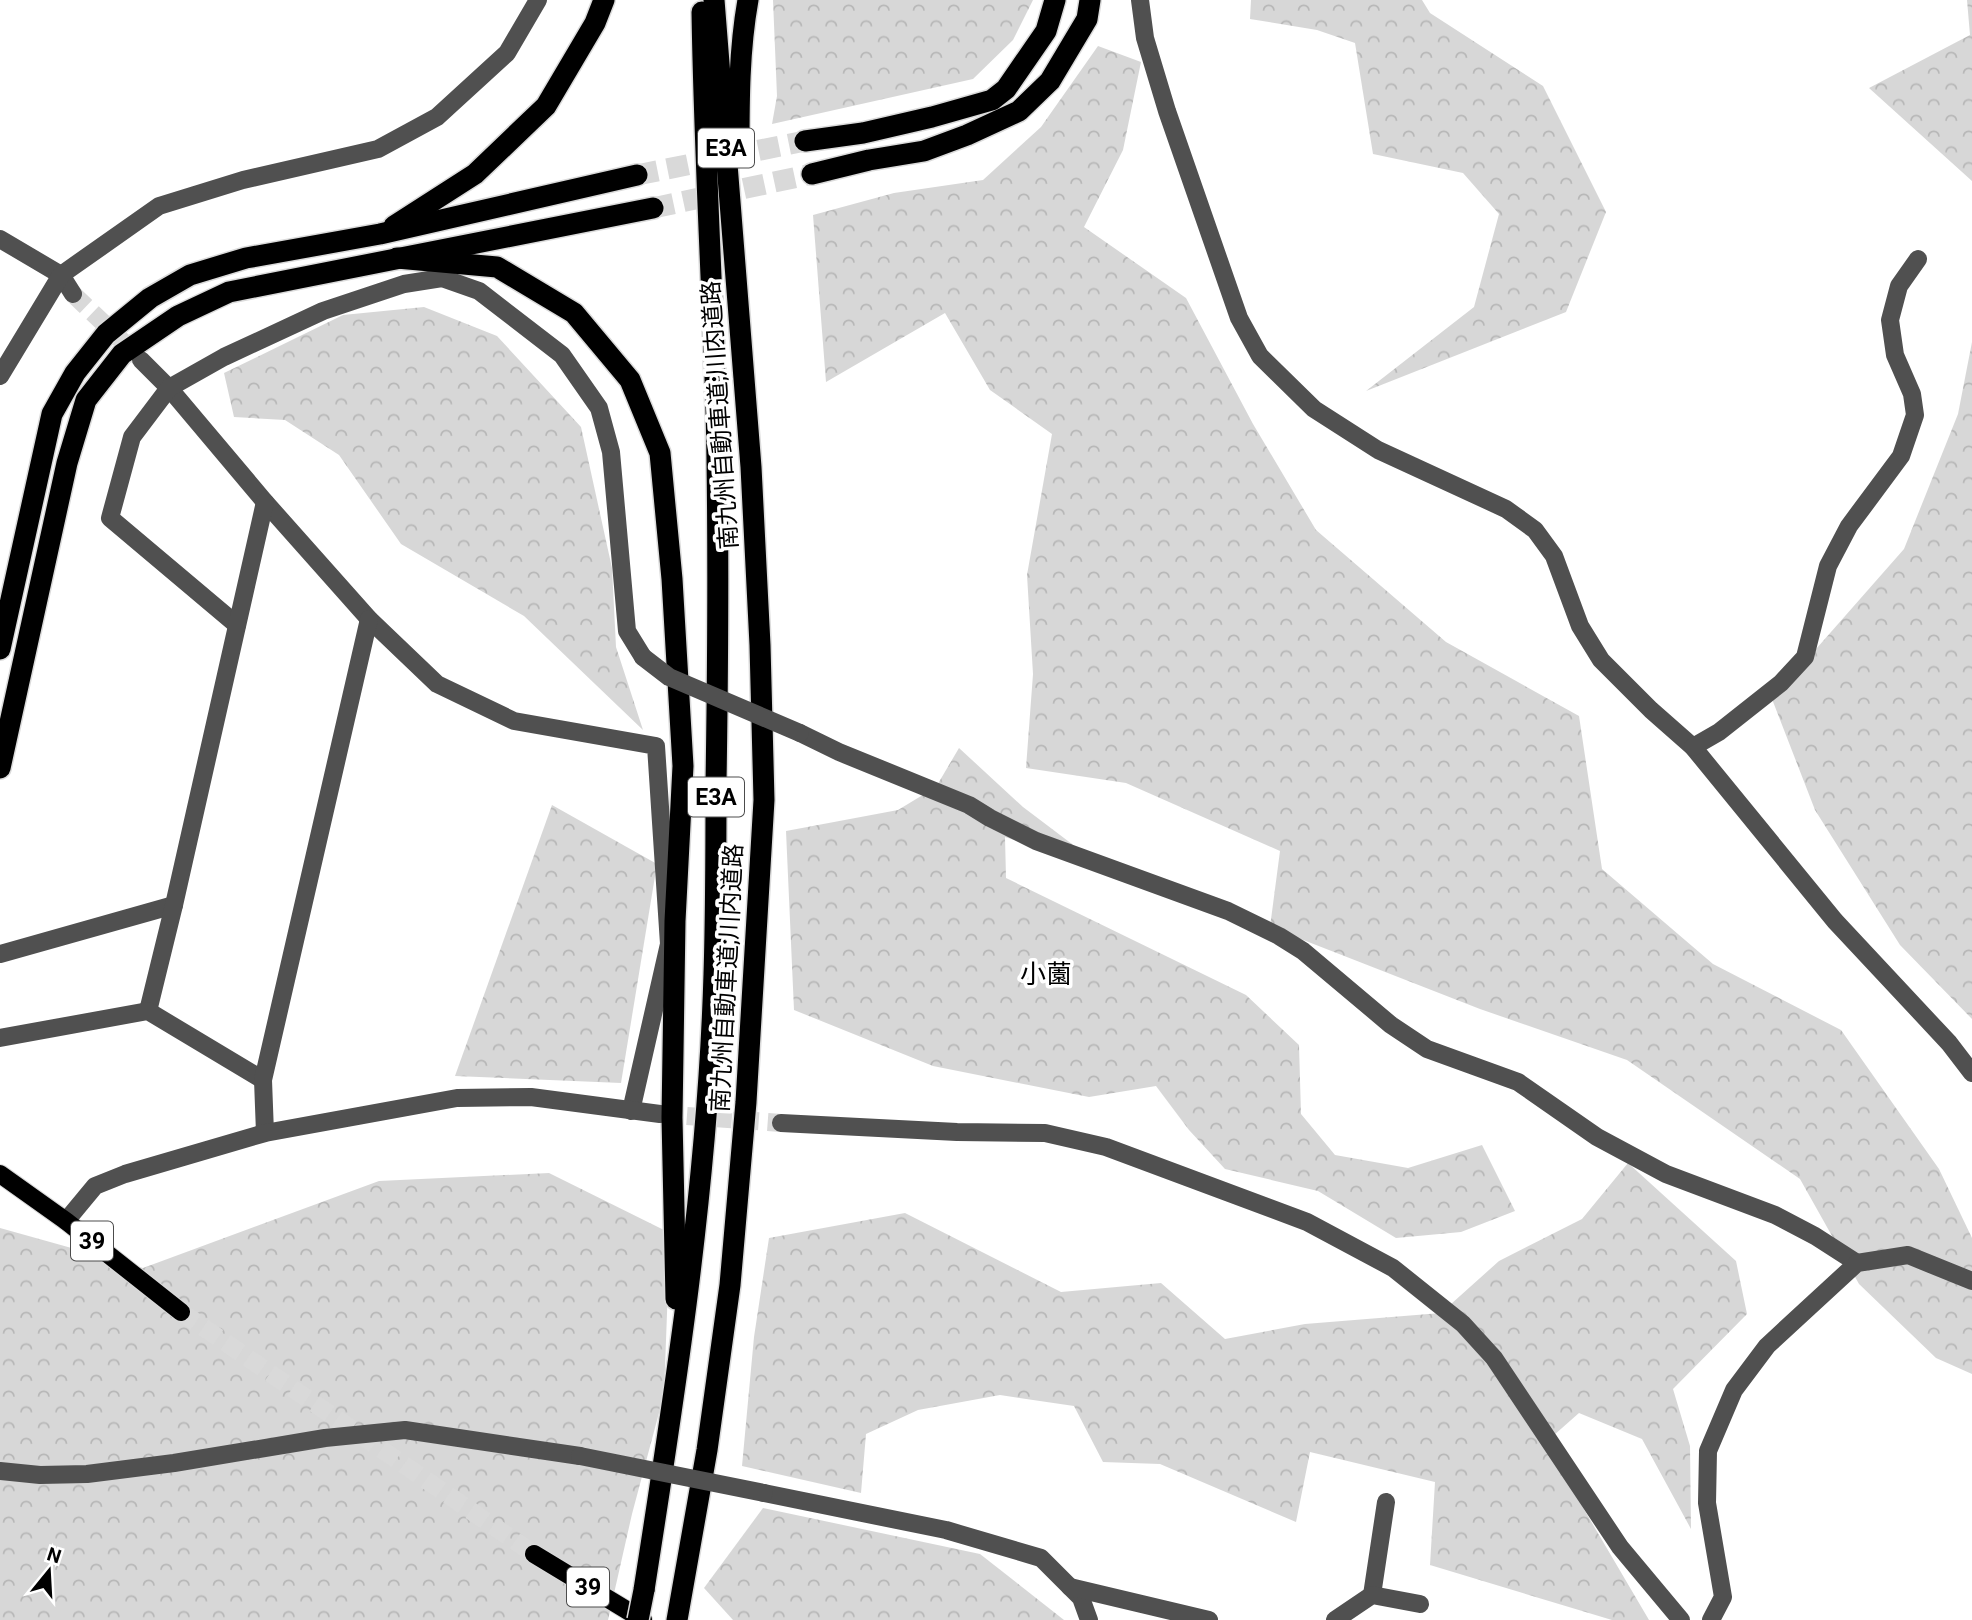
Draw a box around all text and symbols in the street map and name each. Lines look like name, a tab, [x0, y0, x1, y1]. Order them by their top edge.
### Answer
road number: E3A	[698, 128, 754, 168]
street label: 南九州自動車道;川内道路	[697, 280, 743, 550]
road number: E3A	[688, 778, 744, 817]
street label: 南九州自動車道;川内道路	[706, 843, 748, 1113]
district label: 小薗	[1020, 959, 1072, 989]
road number: 39	[71, 1222, 113, 1260]
north arrow	[14, 1536, 84, 1606]
text: N	[44, 1542, 64, 1568]
road number: 39	[567, 1568, 609, 1606]

